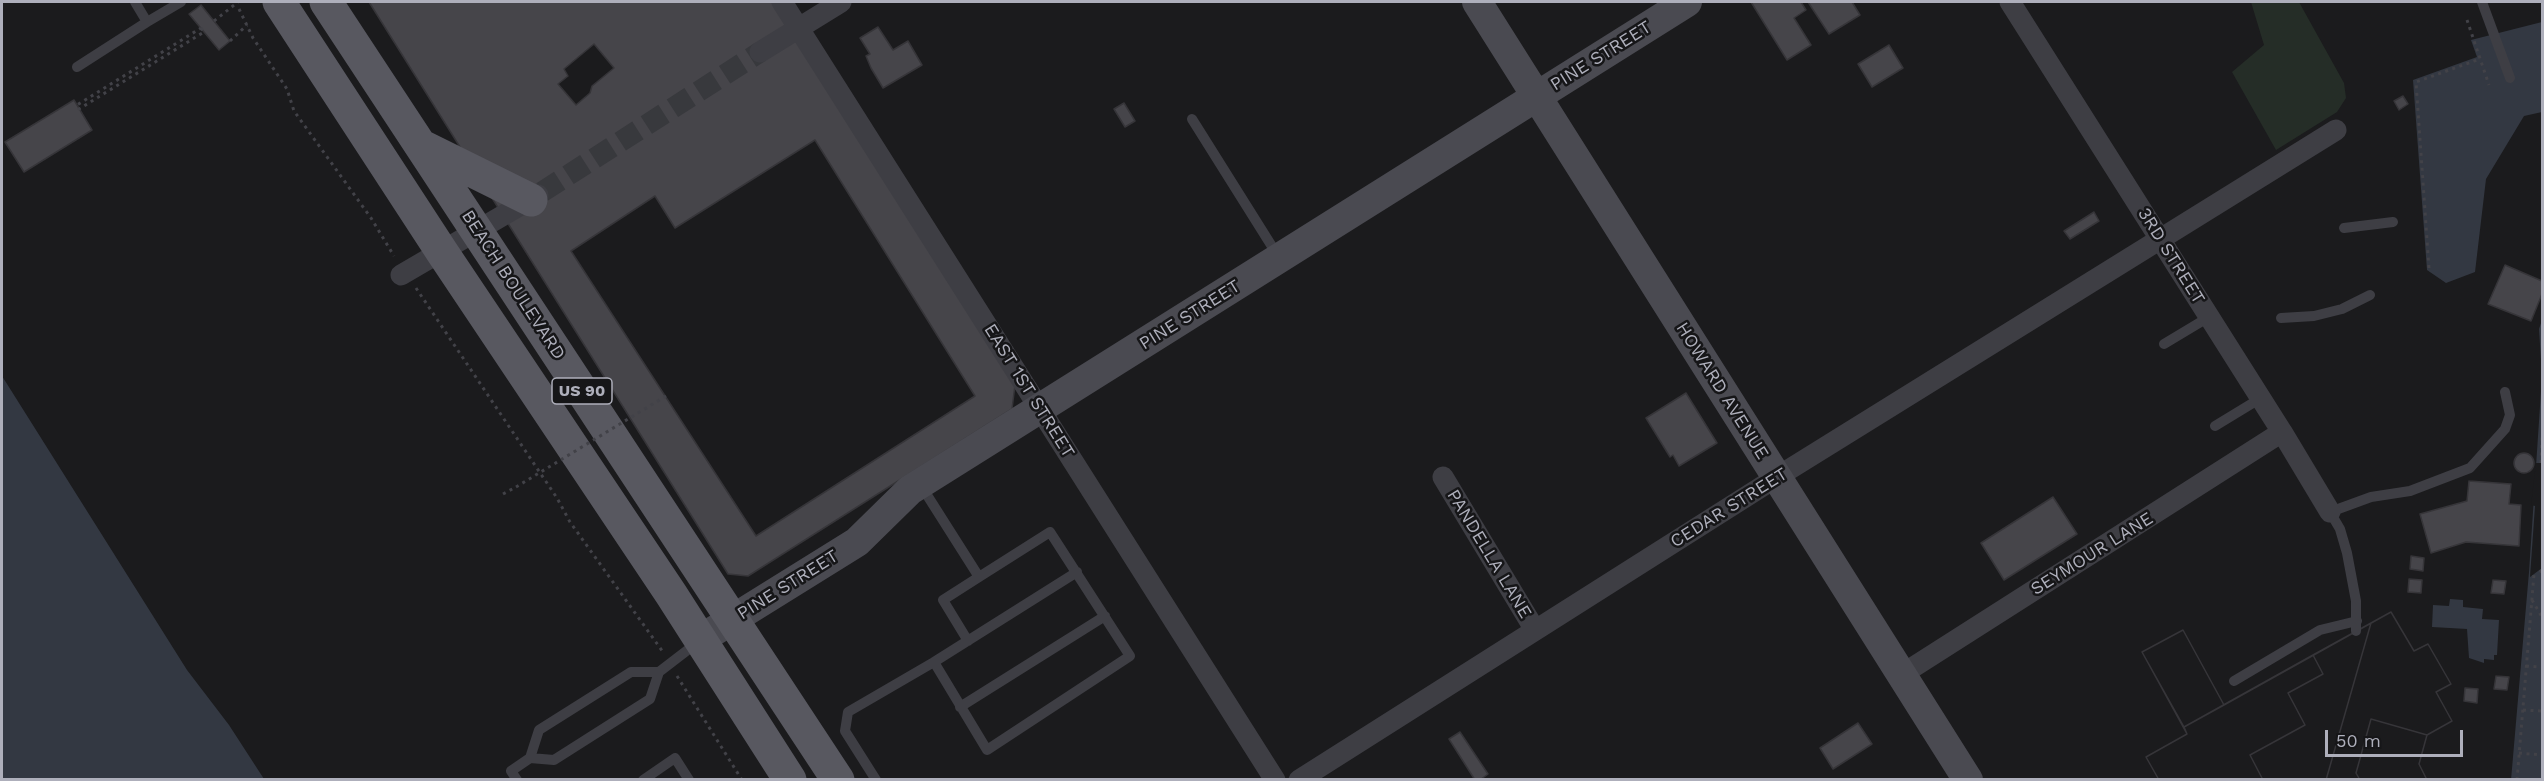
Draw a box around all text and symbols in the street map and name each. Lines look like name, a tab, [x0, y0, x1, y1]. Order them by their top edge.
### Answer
street label: PINE STREET	[1547, 16, 1655, 96]
street label: 3RD STREET	[2133, 204, 2209, 308]
street label: BEACH BOULEVARD	[457, 206, 569, 364]
street label: PINE STREET	[1136, 275, 1244, 355]
street label: HOWARD AVENUE	[1671, 319, 1773, 463]
street label: EAST 1ST STREET	[979, 320, 1079, 462]
road number: US 90	[552, 378, 612, 404]
street label: CEDAR STREET	[1666, 463, 1792, 553]
street label: PANDELLA LANE	[1442, 486, 1536, 622]
street label: SEYMOUR LANE	[2027, 508, 2157, 600]
street label: PINE STREET	[734, 545, 842, 625]
scale bar	[2328, 718, 2466, 756]
text: 50 m	[2336, 730, 2381, 751]

